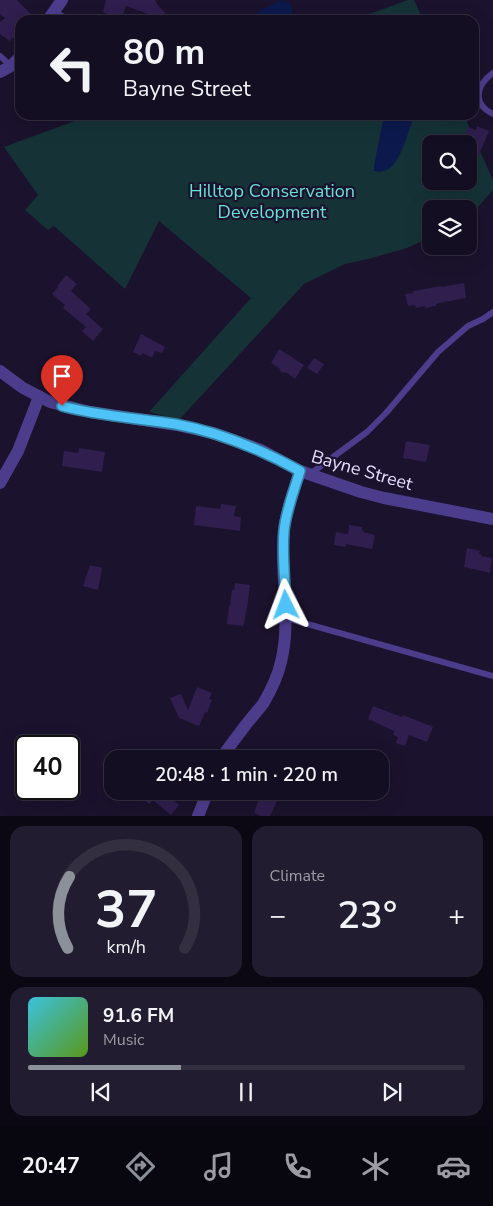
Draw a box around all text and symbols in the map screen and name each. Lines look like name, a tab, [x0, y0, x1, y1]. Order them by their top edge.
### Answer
text: 80 m	[123, 29, 205, 76]
icon: left	[40, 35, 105, 100]
text: Bayne Street	[123, 74, 251, 104]
map controls	[422, 135, 477, 255]
button: search	[422, 135, 477, 190]
park label: Hilltop Conservation Development	[189, 179, 355, 224]
button: layers	[422, 200, 477, 255]
pin	[41, 355, 83, 406]
icon: arrive	[48, 362, 76, 390]
street label: Bayne Street	[309, 444, 416, 496]
position arrow	[259, 578, 311, 630]
speed limit sign: 40	[15, 735, 80, 800]
text: 20:48 · 1 min · 220 m	[155, 762, 338, 788]
text: Climate	[270, 865, 325, 887]
text: 37	[95, 874, 157, 945]
text: 23°	[337, 890, 397, 941]
text: −	[270, 897, 286, 935]
text: +	[448, 897, 465, 935]
text: km/h	[106, 935, 145, 959]
text: 91.6 FM	[103, 1003, 174, 1029]
text: Music	[103, 1029, 144, 1051]
icon: previous	[87, 1078, 115, 1106]
icon: pause	[232, 1078, 260, 1106]
icon: next	[378, 1078, 406, 1106]
icon: directions	[123, 1149, 158, 1184]
icon: music	[201, 1149, 236, 1184]
icon: phone	[280, 1149, 315, 1184]
icon: climate	[358, 1149, 393, 1184]
icon: car	[436, 1149, 471, 1184]
text: 20:47	[22, 1151, 80, 1181]

